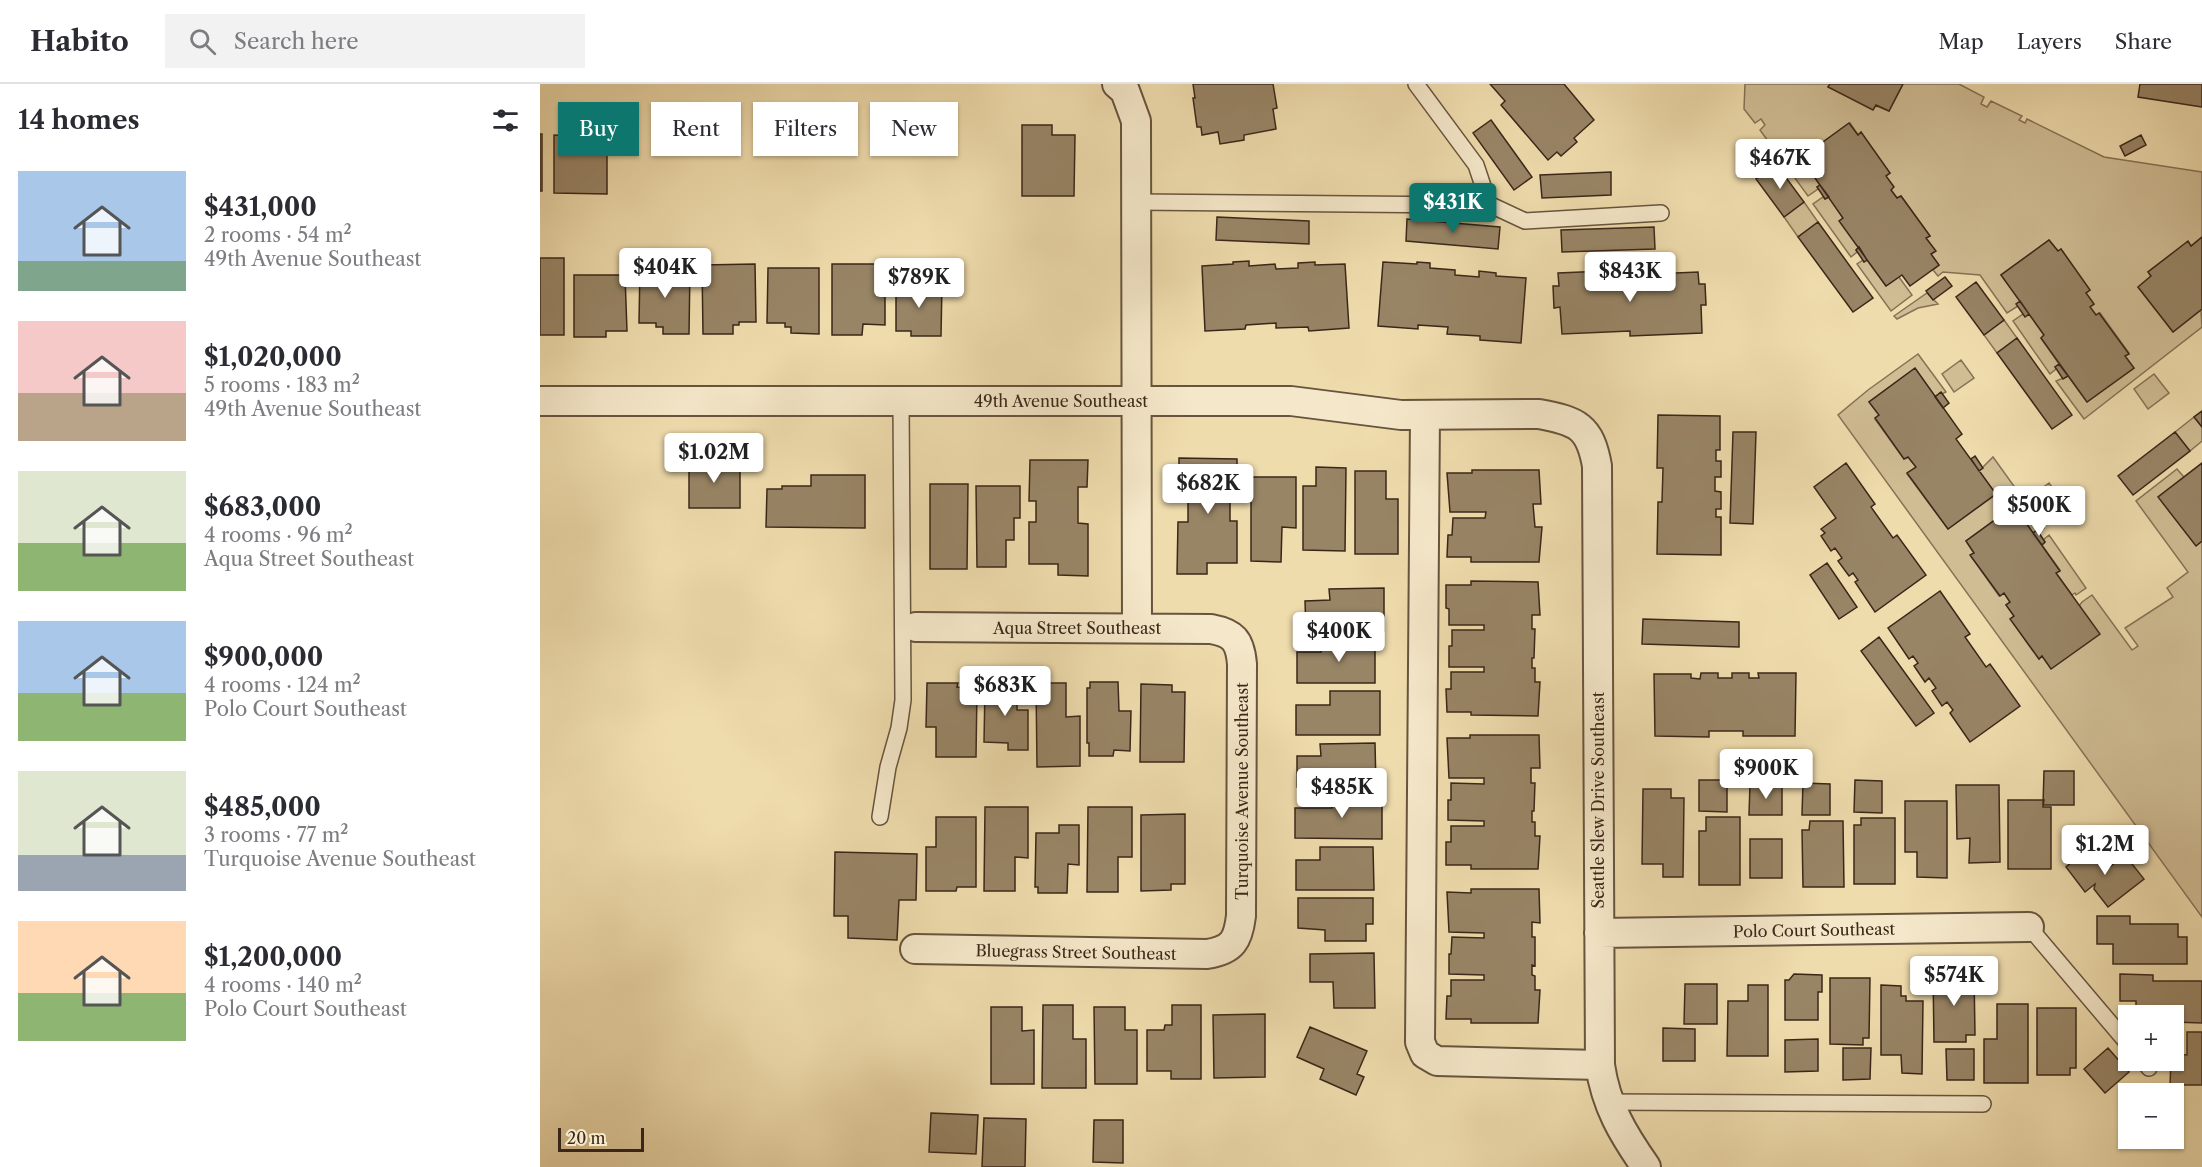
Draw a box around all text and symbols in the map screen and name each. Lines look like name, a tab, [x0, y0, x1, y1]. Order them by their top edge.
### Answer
search box	[165, 14, 585, 68]
text: Habito	[30, 24, 129, 58]
icon: search	[186, 25, 219, 58]
text: Search here	[234, 28, 358, 55]
text: Map	[1939, 29, 1984, 54]
text: Layers	[2017, 29, 2082, 54]
text: Share	[2115, 29, 2172, 54]
chip: Buy	[558, 102, 639, 156]
chip: Rent	[651, 102, 741, 156]
chip: Filters	[753, 102, 858, 156]
chip: New	[870, 102, 958, 156]
text: 14 homes	[18, 104, 140, 136]
icon: filters	[489, 104, 522, 137]
pin: $467K	[1738, 139, 1822, 190]
text: $467K	[1749, 146, 1811, 170]
pin: $431K	[1411, 183, 1495, 234]
text: $431K	[1423, 190, 1483, 214]
text: $431,000	[204, 191, 317, 223]
icon: home	[66, 195, 138, 267]
text: 2 rooms · 54 m²	[204, 223, 352, 247]
text: 49th Avenue Southeast	[204, 247, 421, 271]
pin: $404K	[623, 248, 707, 299]
pin: $843K	[1588, 252, 1672, 303]
text: $404K	[633, 255, 697, 279]
pin: $789K	[877, 258, 961, 309]
text: $843K	[1599, 259, 1661, 283]
text: $789K	[888, 265, 950, 289]
text: $1,020,000	[204, 341, 342, 373]
icon: home	[66, 345, 138, 417]
text: 5 rooms · 183 m²	[204, 373, 360, 397]
street label: 49th Avenue Southeast	[974, 391, 1148, 411]
text: 49th Avenue Southeast	[204, 397, 421, 421]
pin: $1.02M	[665, 433, 763, 484]
text: $1.02M	[678, 440, 750, 464]
pin: $682K	[1166, 464, 1250, 515]
text: $682K	[1176, 471, 1240, 495]
pin: $500K	[1997, 486, 2081, 537]
text: $683,000	[204, 491, 321, 523]
text: $500K	[2007, 493, 2071, 517]
icon: home	[66, 495, 138, 567]
text: 4 rooms · 96 m²	[204, 523, 353, 547]
text: Aqua Street Southeast	[204, 547, 414, 571]
pin: $400K	[1297, 612, 1381, 663]
street label: Aqua Street Southeast	[992, 618, 1161, 638]
text: $400K	[1307, 619, 1371, 643]
text: $900,000	[204, 641, 323, 673]
icon: home	[66, 645, 138, 717]
pin: $683K	[963, 666, 1047, 717]
text: 4 rooms · 124 m²	[204, 673, 361, 697]
text: $683K	[974, 673, 1036, 697]
street label: Turquoise Avenue Southeast	[1232, 682, 1252, 900]
street label: Seattle Slew Drive Southeast	[1588, 691, 1608, 909]
text: Polo Court Southeast	[204, 697, 407, 721]
pin: $900K	[1724, 749, 1808, 800]
text: $900K	[1734, 756, 1798, 780]
pin: $485K	[1300, 768, 1384, 819]
text: $485K	[1311, 775, 1373, 799]
text: $485,000	[204, 791, 321, 823]
icon: home	[66, 795, 138, 867]
text: 3 rooms · 77 m²	[204, 823, 348, 847]
pin: $1.2M	[2063, 825, 2147, 876]
text: $1.2M	[2076, 832, 2134, 856]
text: Turquoise Avenue Southeast	[204, 847, 476, 871]
street label: Polo Court Southeast	[1733, 919, 1896, 941]
street label: Bluegrass Street Southeast	[975, 940, 1177, 964]
text: $1,200,000	[204, 941, 342, 973]
icon: home	[66, 945, 138, 1017]
pin: $574K	[1912, 956, 1996, 1007]
text: $574K	[1924, 963, 1984, 987]
text: 4 rooms · 140 m²	[204, 973, 362, 997]
text: Polo Court Southeast	[204, 997, 407, 1021]
map controls	[2118, 1005, 2184, 1149]
button: +	[2118, 1005, 2184, 1071]
button: −	[2118, 1083, 2184, 1149]
scale bar	[558, 1125, 644, 1152]
text: 20 m	[567, 1128, 606, 1148]

